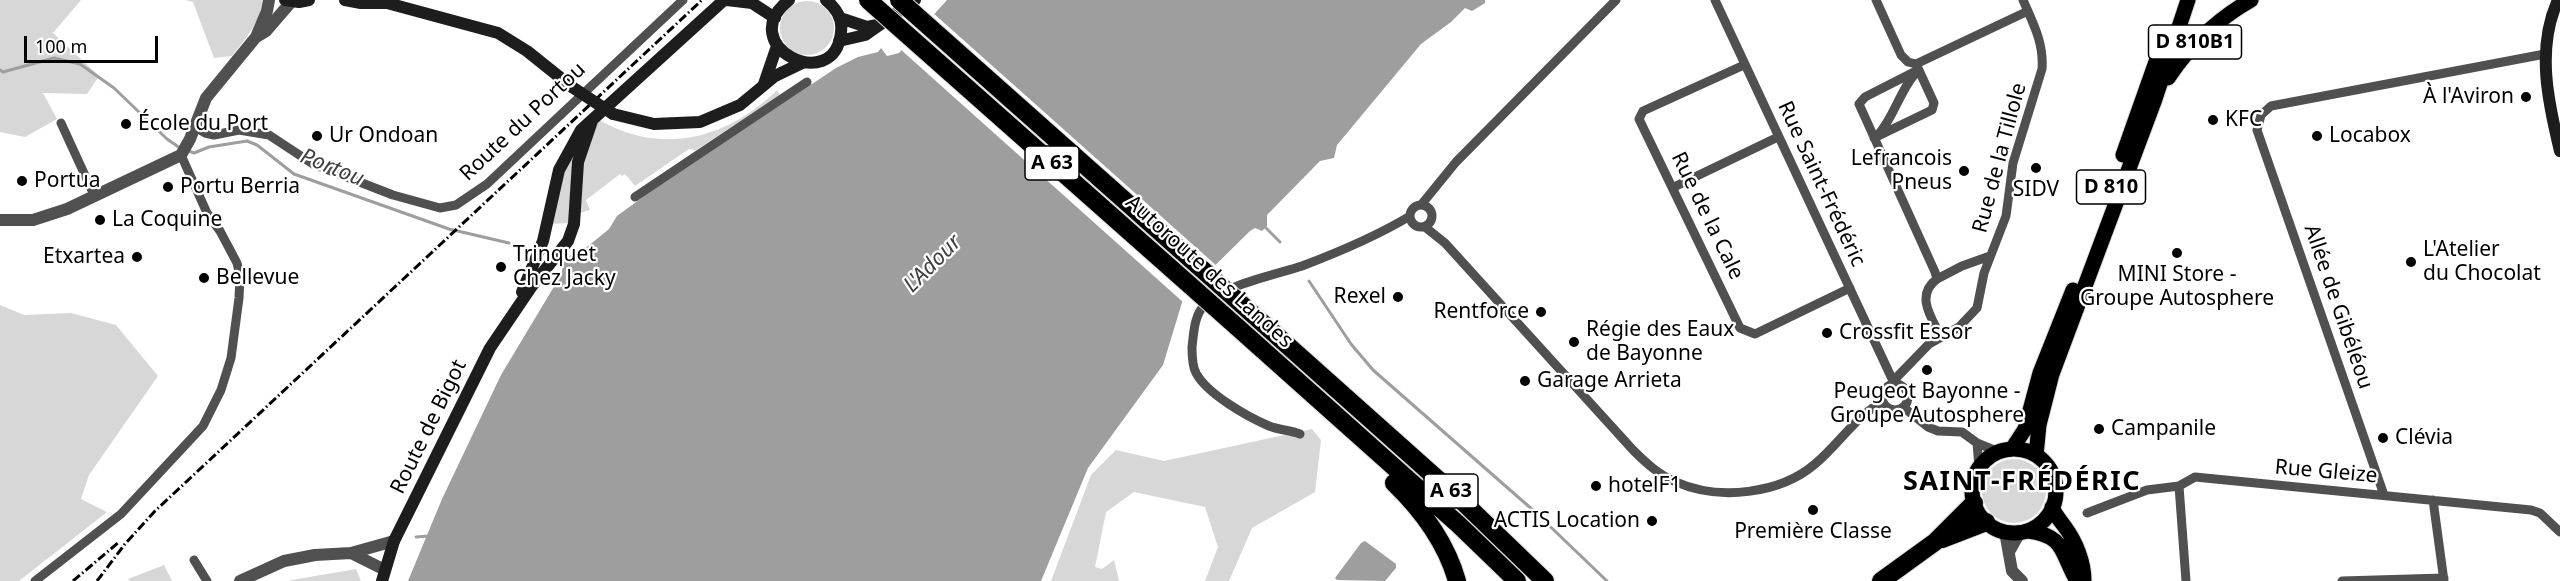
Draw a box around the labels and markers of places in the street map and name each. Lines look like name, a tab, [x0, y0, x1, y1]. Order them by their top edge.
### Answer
place label: À l'Aviron	[2423, 84, 2514, 110]
marker: À l'Aviron	[2519, 90, 2533, 104]
place label: KFC	[2225, 107, 2262, 133]
place label: École du Port	[138, 111, 268, 137]
marker: KFC	[2206, 113, 2220, 127]
marker: École du Port	[119, 117, 133, 131]
place label: Ur Ondoan	[329, 123, 438, 149]
place label: Locabox	[2329, 123, 2411, 149]
marker: Ur Ondoan	[310, 129, 324, 143]
marker: Locabox	[2310, 129, 2324, 143]
place label: Lefrancois Pneus	[1851, 146, 1952, 196]
marker: SIDV	[2029, 161, 2043, 175]
marker: Lefrancois Pneus	[1957, 164, 1971, 178]
place label: Portua	[34, 168, 100, 194]
marker: Portua	[15, 174, 29, 188]
place label: Portu Berria	[180, 174, 300, 200]
place label: SIDV	[2013, 177, 2059, 203]
marker: Portu Berria	[161, 180, 175, 194]
place label: La Coquine	[112, 207, 222, 233]
marker: La Coquine	[93, 213, 107, 227]
place label: L'Atelier du Chocolat	[2423, 237, 2541, 287]
place label: Trinquet Chez Jacky	[513, 242, 616, 292]
place label: Etxartea	[43, 244, 125, 270]
marker: MINI Store - Groupe Autosphere	[2170, 246, 2184, 260]
marker: Etxartea	[130, 250, 144, 264]
marker: L'Atelier du Chocolat	[2404, 255, 2418, 269]
marker: Trinquet Chez Jacky	[494, 260, 508, 274]
place label: MINI Store - Groupe Autosphere	[2080, 262, 2274, 312]
place label: Bellevue	[216, 265, 299, 291]
marker: Bellevue	[197, 271, 211, 285]
place label: Rexel	[1334, 284, 1386, 310]
marker: Rexel	[1391, 290, 1405, 304]
place label: Rentforce	[1433, 299, 1529, 325]
marker: Rentforce	[1534, 305, 1548, 319]
place label: Régie des Eaux de Bayonne	[1586, 317, 1734, 367]
place label: Crossfit Essor	[1839, 320, 1972, 346]
marker: Crossfit Essor	[1820, 326, 1834, 340]
marker: Régie des Eaux de Bayonne	[1567, 335, 1581, 349]
marker: Peugeot Bayonne - Groupe Autosphere	[1920, 363, 1934, 377]
place label: Garage Arrieta	[1537, 368, 1682, 394]
marker: Garage Arrieta	[1518, 374, 1532, 388]
place label: Peugeot Bayonne - Groupe Autosphere	[1830, 379, 2024, 429]
place label: Campanile	[2111, 416, 2216, 442]
marker: Campanile	[2092, 422, 2106, 436]
place label: Clévia	[2395, 425, 2453, 451]
marker: Clévia	[2376, 431, 2390, 445]
place label: hotelF1	[1608, 473, 1681, 499]
marker: hotelF1	[1589, 479, 1603, 493]
marker: Première Classe	[1806, 503, 1820, 517]
place label: ACTIS Location	[1494, 508, 1640, 534]
marker: ACTIS Location	[1645, 514, 1659, 528]
place label: Première Classe	[1734, 519, 1892, 545]

